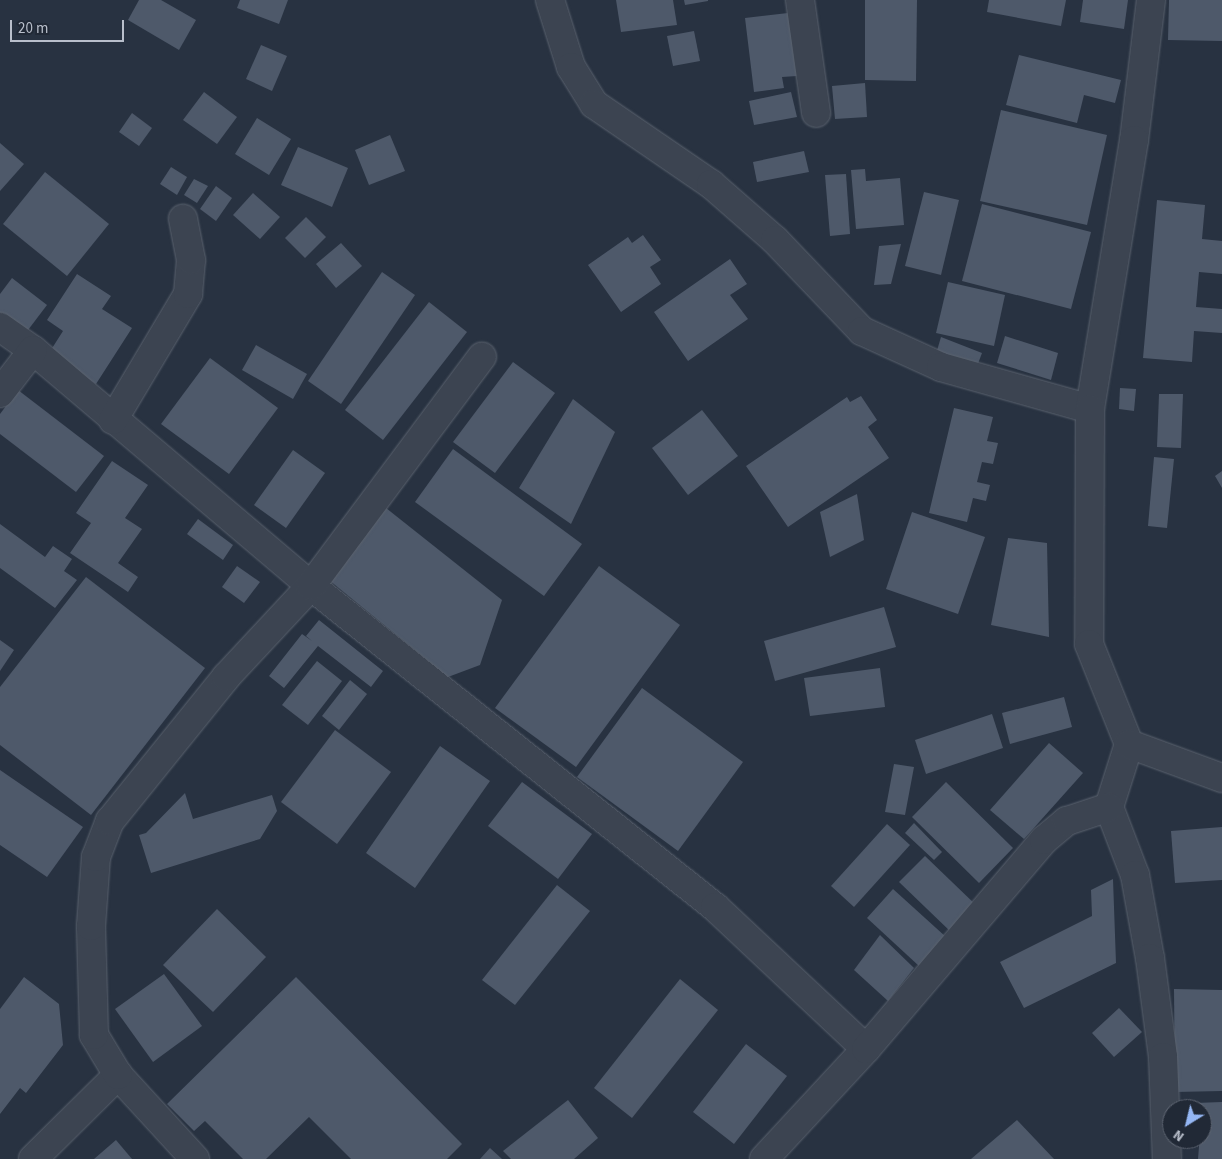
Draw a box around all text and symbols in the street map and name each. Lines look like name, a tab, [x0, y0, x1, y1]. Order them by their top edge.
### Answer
scale bar	[12, 10, 126, 42]
text: 20 m	[18, 18, 48, 39]
north arrow	[1162, 1099, 1212, 1149]
text: N	[1169, 1124, 1188, 1146]

